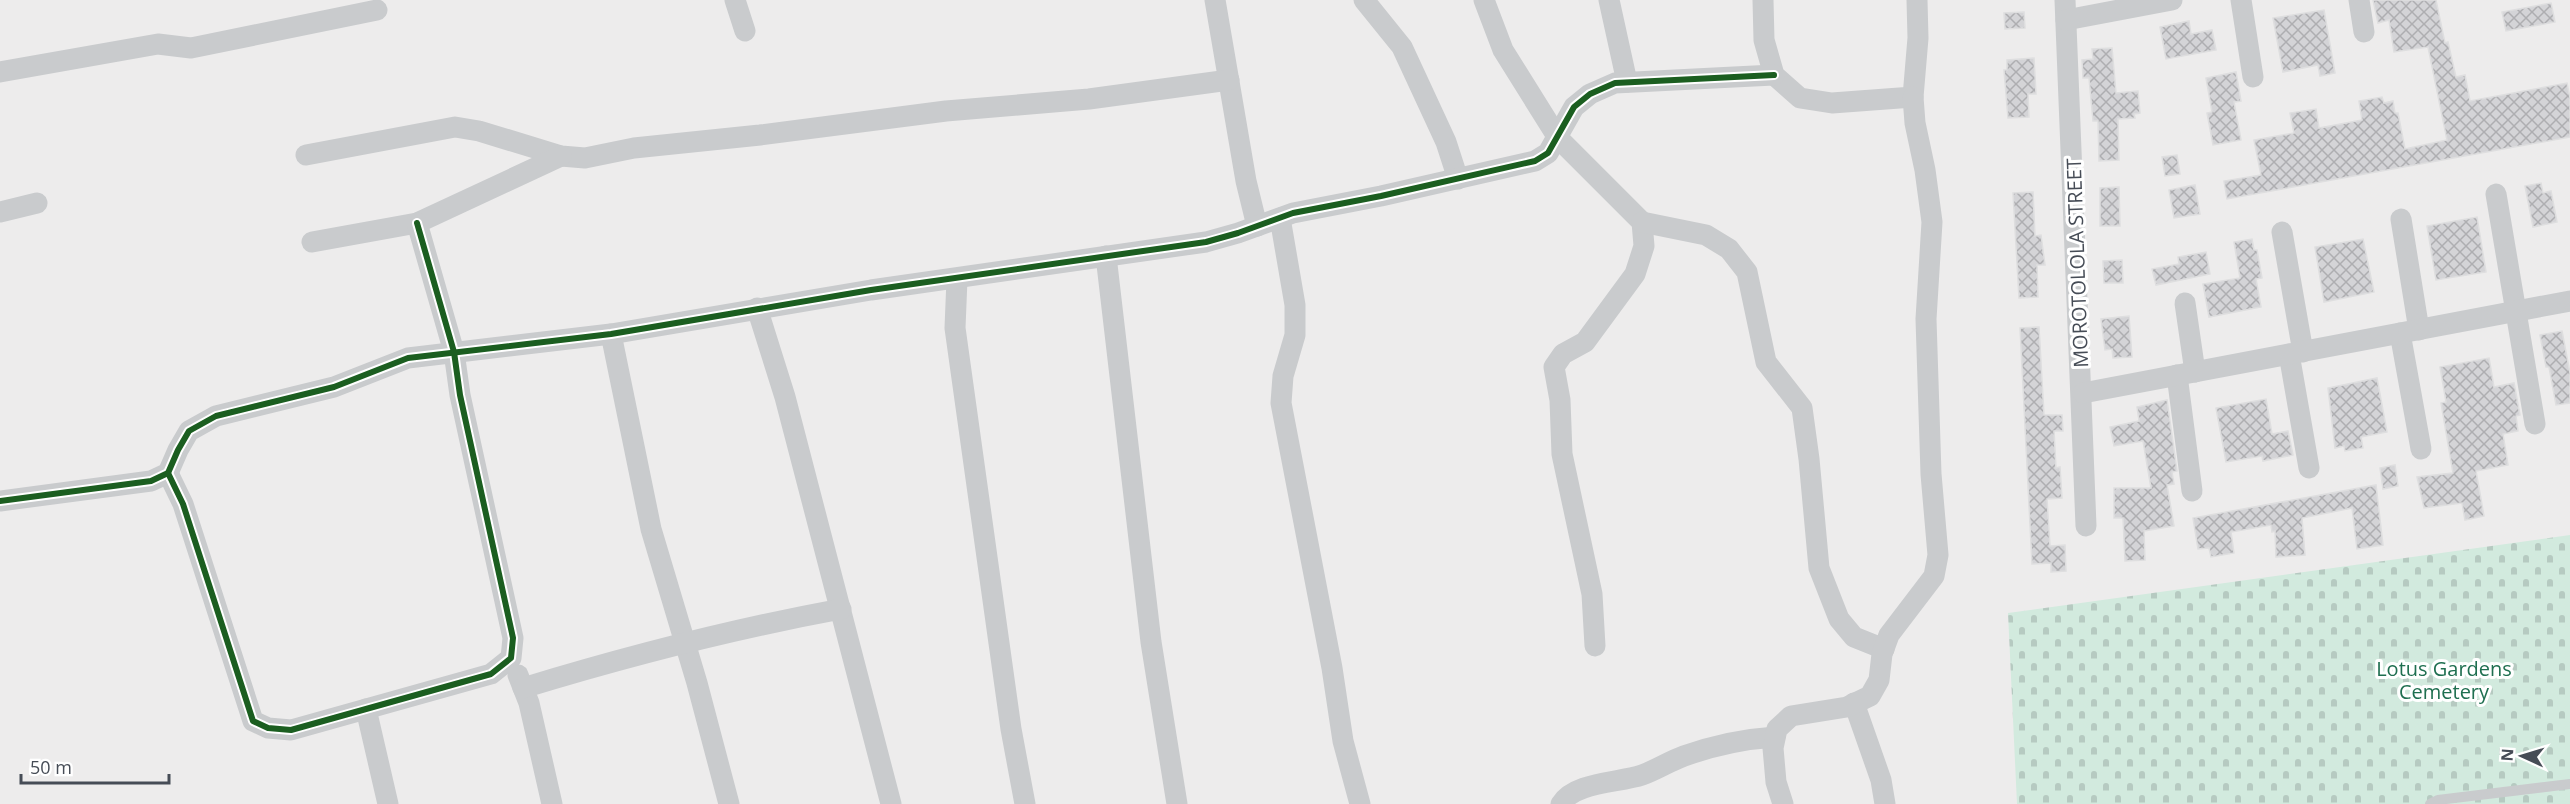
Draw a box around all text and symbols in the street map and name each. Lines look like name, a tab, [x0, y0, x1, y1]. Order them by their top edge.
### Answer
street label: MOROTOLOLA STREET	[2060, 158, 2094, 368]
park label: Lotus Gardens Cemetery	[2376, 655, 2512, 705]
north arrow	[2492, 726, 2552, 786]
scale bar	[21, 747, 170, 785]
text: N	[2496, 748, 2518, 762]
text: 50 m	[30, 755, 72, 779]

